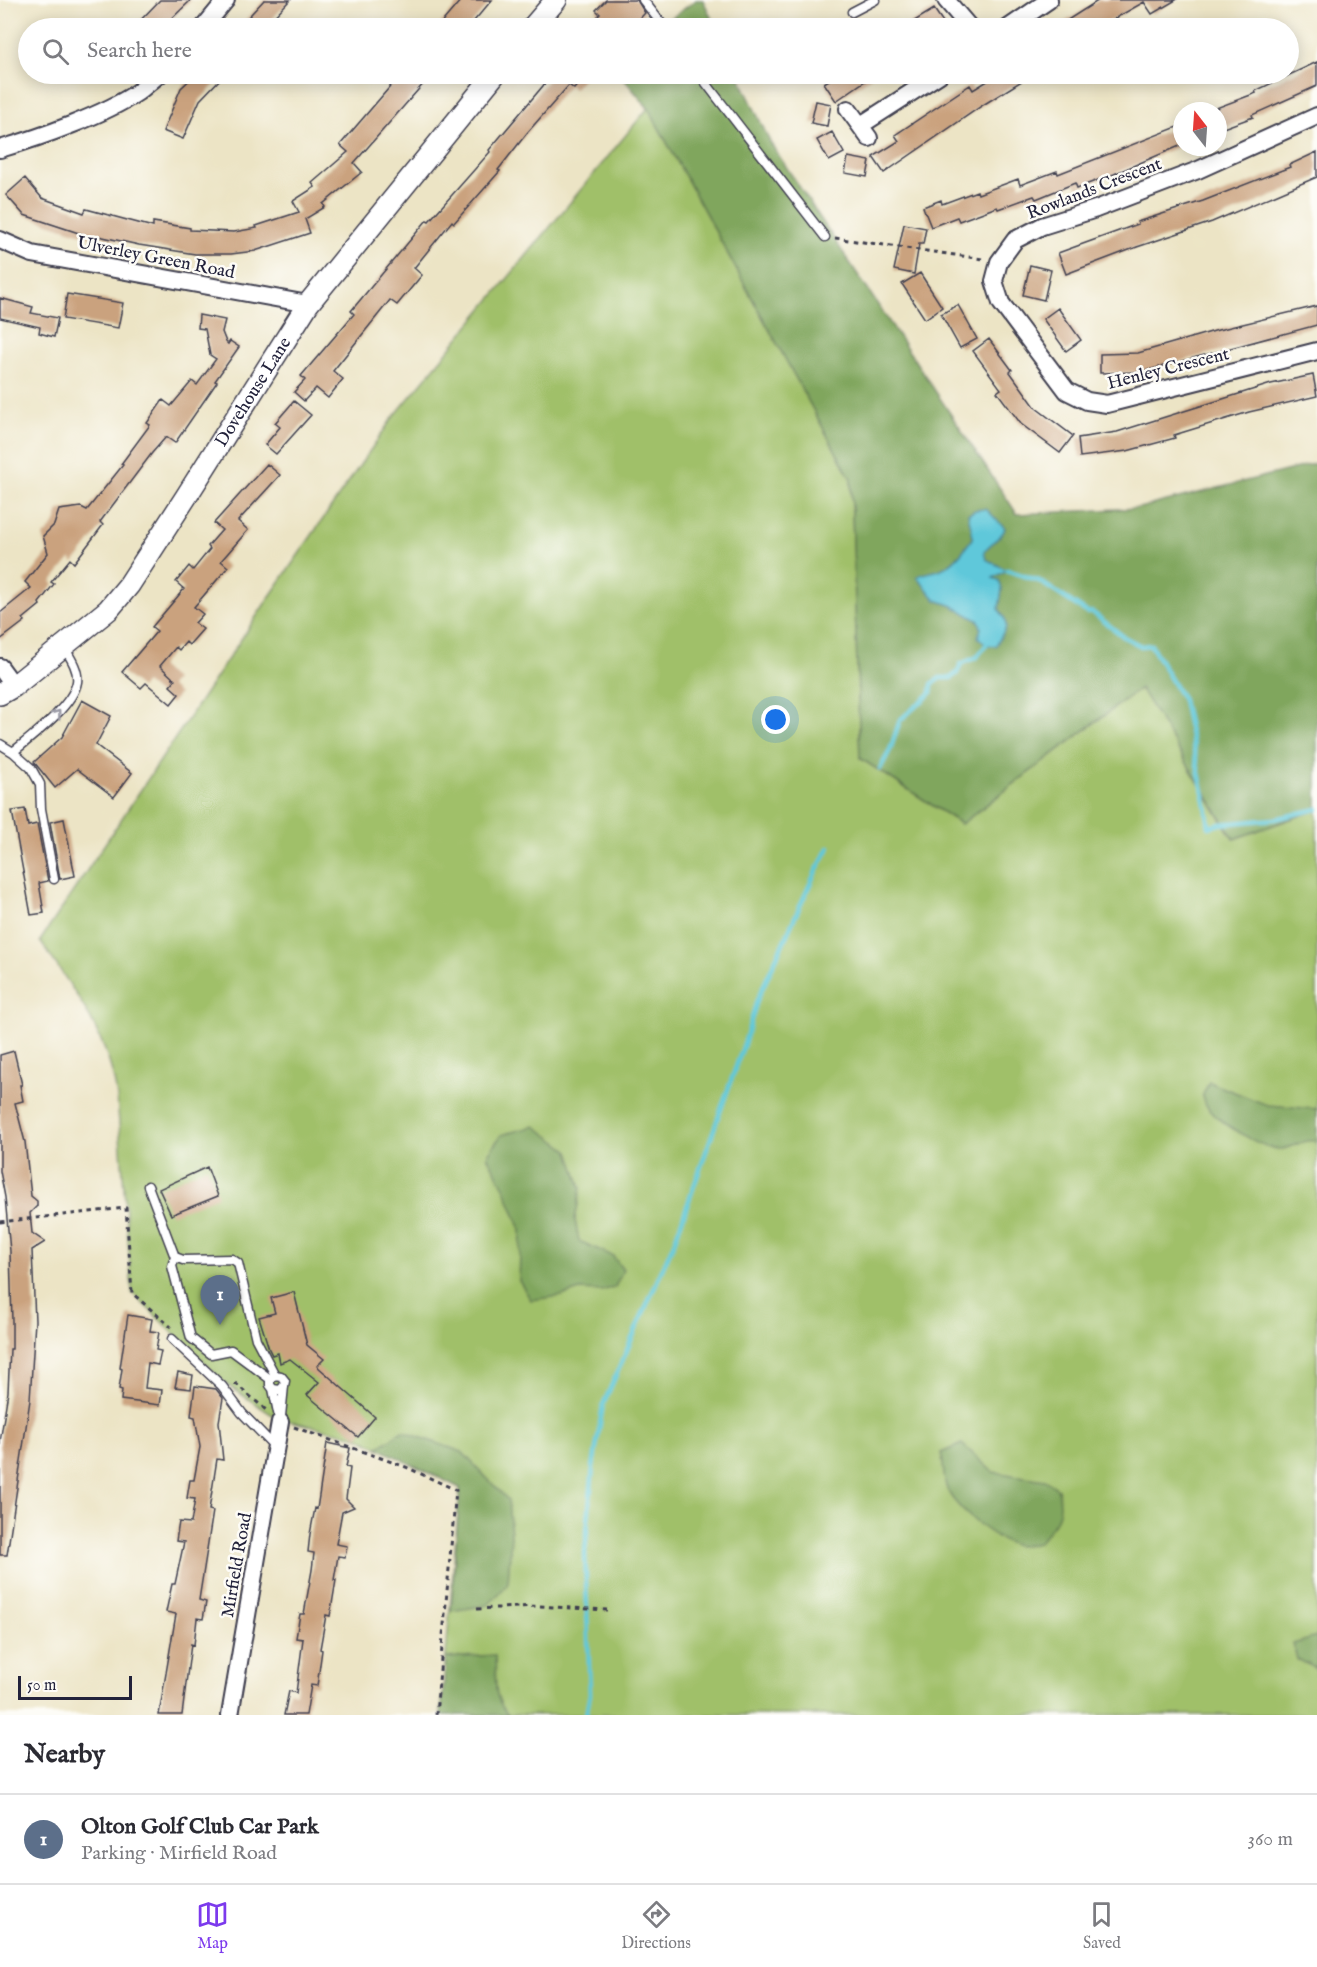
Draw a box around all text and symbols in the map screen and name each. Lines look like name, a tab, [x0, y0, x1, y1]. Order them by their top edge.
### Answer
search box	[18, 18, 1299, 84]
icon: search	[39, 35, 72, 68]
text: Search here	[87, 37, 192, 65]
north arrow	[1173, 102, 1227, 156]
street label: Rowlands Crescent	[1024, 153, 1165, 226]
street label: Ulverley Green Road	[75, 232, 237, 285]
street label: Dovehouse Lane	[211, 333, 297, 452]
street label: Henley Crescent	[1105, 343, 1232, 396]
your location	[761, 705, 790, 734]
one-way arrow	[49, 709, 60, 720]
pin: 1	[200, 1276, 240, 1325]
street label: Mirfield Road	[217, 1511, 258, 1620]
scale bar	[18, 1673, 132, 1700]
text: 50 m	[27, 1676, 56, 1696]
text: Nearby	[24, 1738, 105, 1771]
text: Olton Golf Club Car Park	[81, 1813, 319, 1841]
text: 1	[40, 1827, 47, 1852]
text: 360 m	[1247, 1827, 1293, 1852]
text: Parking · Mirfield Road	[81, 1841, 277, 1866]
tab: Map	[196, 1898, 229, 1954]
tab: Directions	[621, 1898, 691, 1954]
tab: Saved	[1083, 1898, 1121, 1954]

